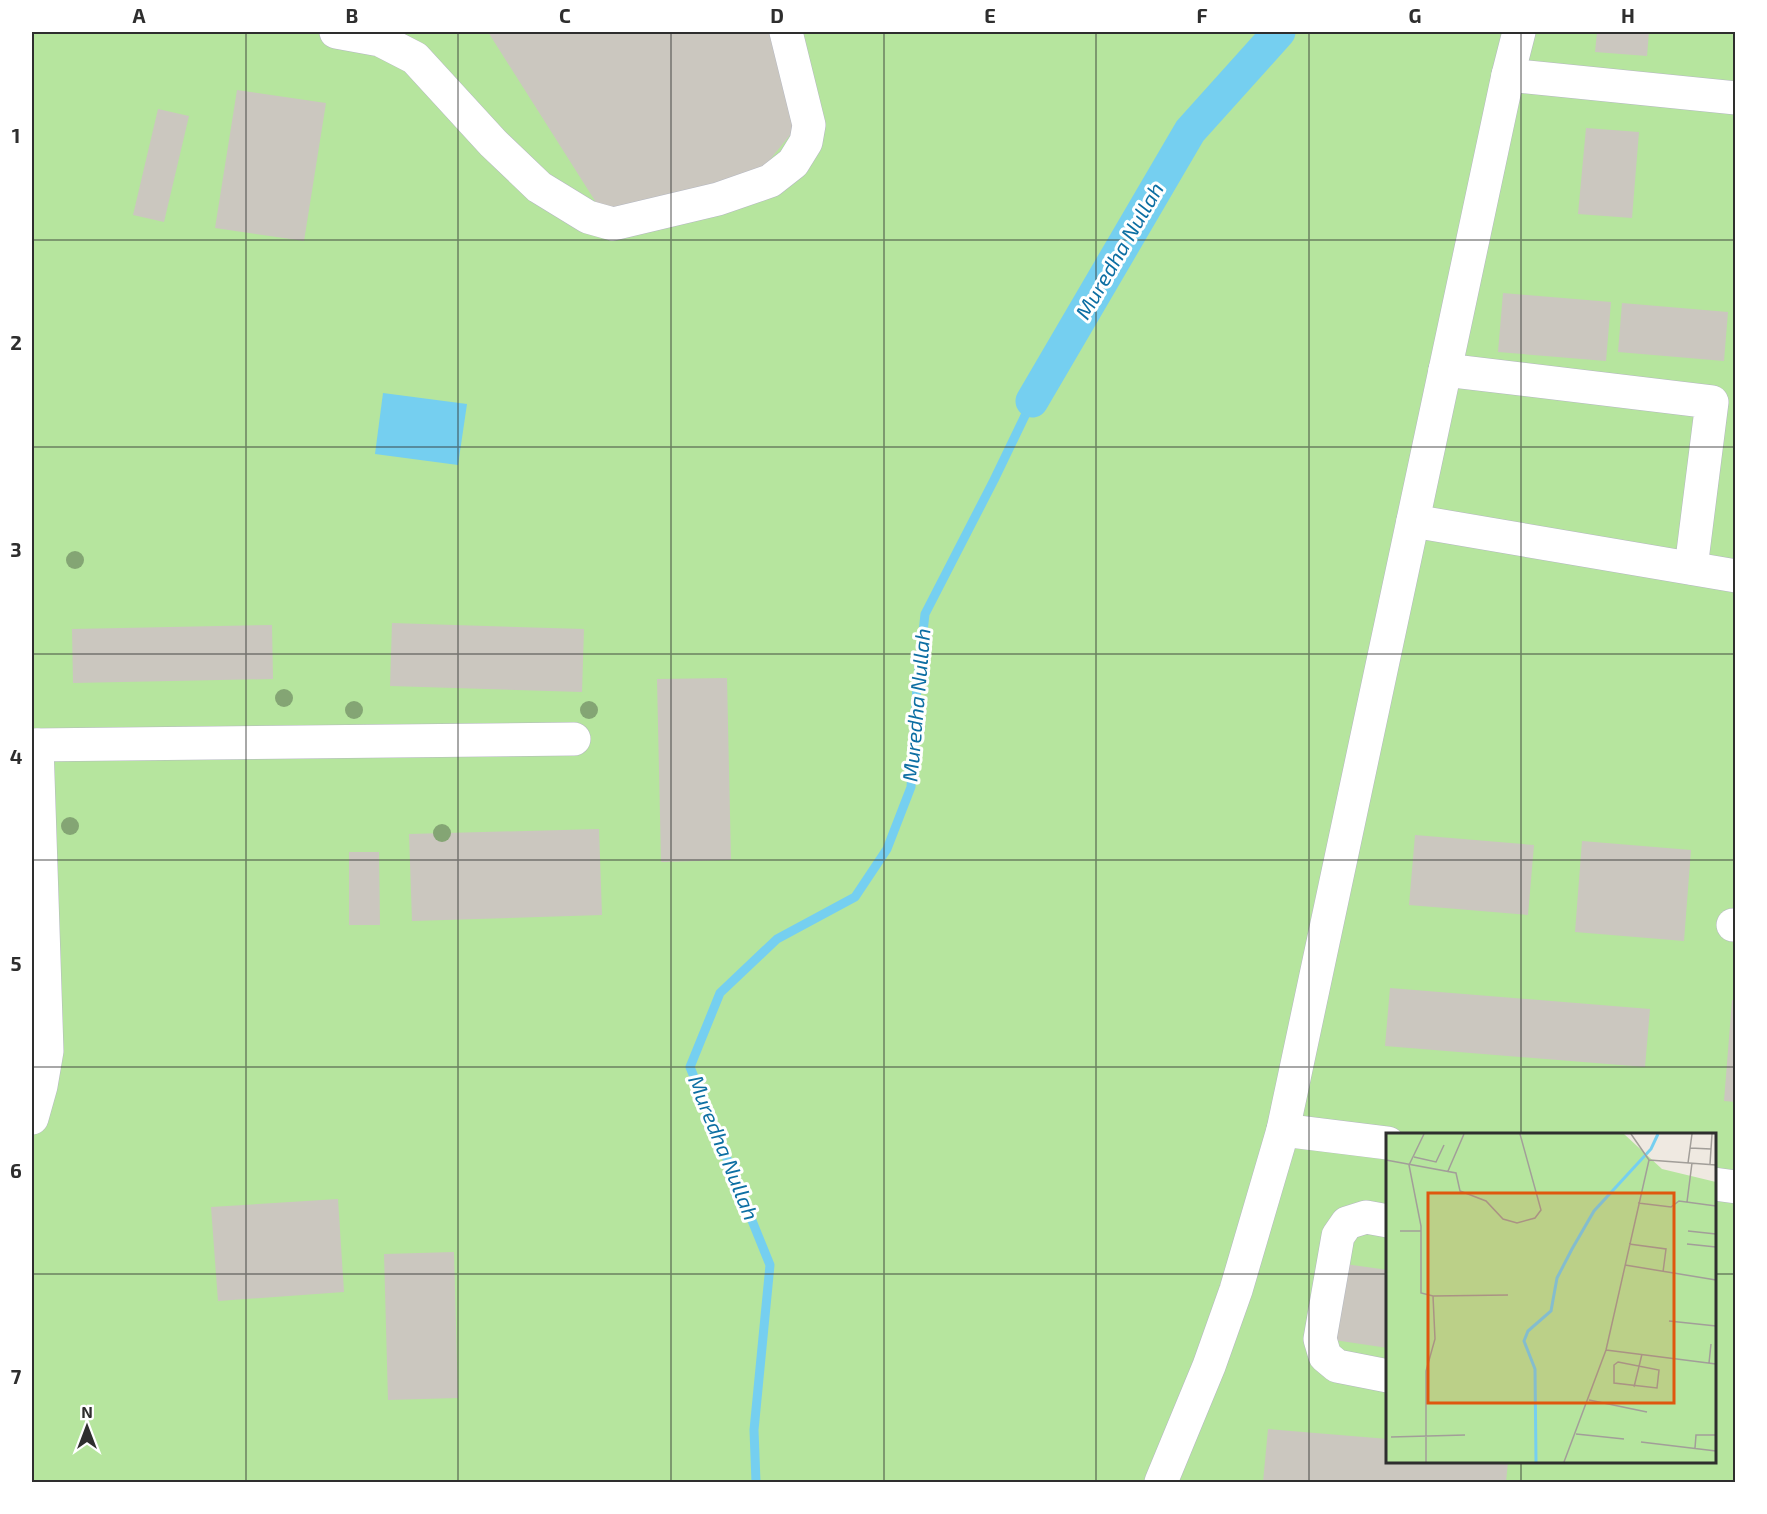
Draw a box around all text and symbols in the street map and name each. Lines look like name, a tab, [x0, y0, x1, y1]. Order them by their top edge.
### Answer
text: A	[132, 3, 146, 27]
text: B	[346, 3, 358, 27]
text: C	[559, 3, 571, 27]
text: D	[770, 3, 784, 27]
text: E	[984, 3, 996, 27]
text: F	[1196, 3, 1208, 27]
text: G	[1409, 3, 1421, 27]
text: H	[1621, 3, 1635, 27]
text: 1	[12, 123, 20, 147]
water label: Muredha Nullah	[1069, 177, 1168, 323]
text: 2	[10, 330, 22, 354]
text: 3	[10, 537, 22, 561]
water label: Muredha Nullah	[896, 627, 935, 783]
text: 4	[10, 744, 23, 768]
text: 5	[10, 951, 22, 975]
water label: Muredha Nullah	[684, 1071, 765, 1223]
inset map	[1386, 1133, 1716, 1463]
text: 6	[10, 1158, 22, 1182]
text: 7	[11, 1364, 22, 1388]
north arrow	[57, 1397, 117, 1457]
text: N	[81, 1402, 93, 1421]

